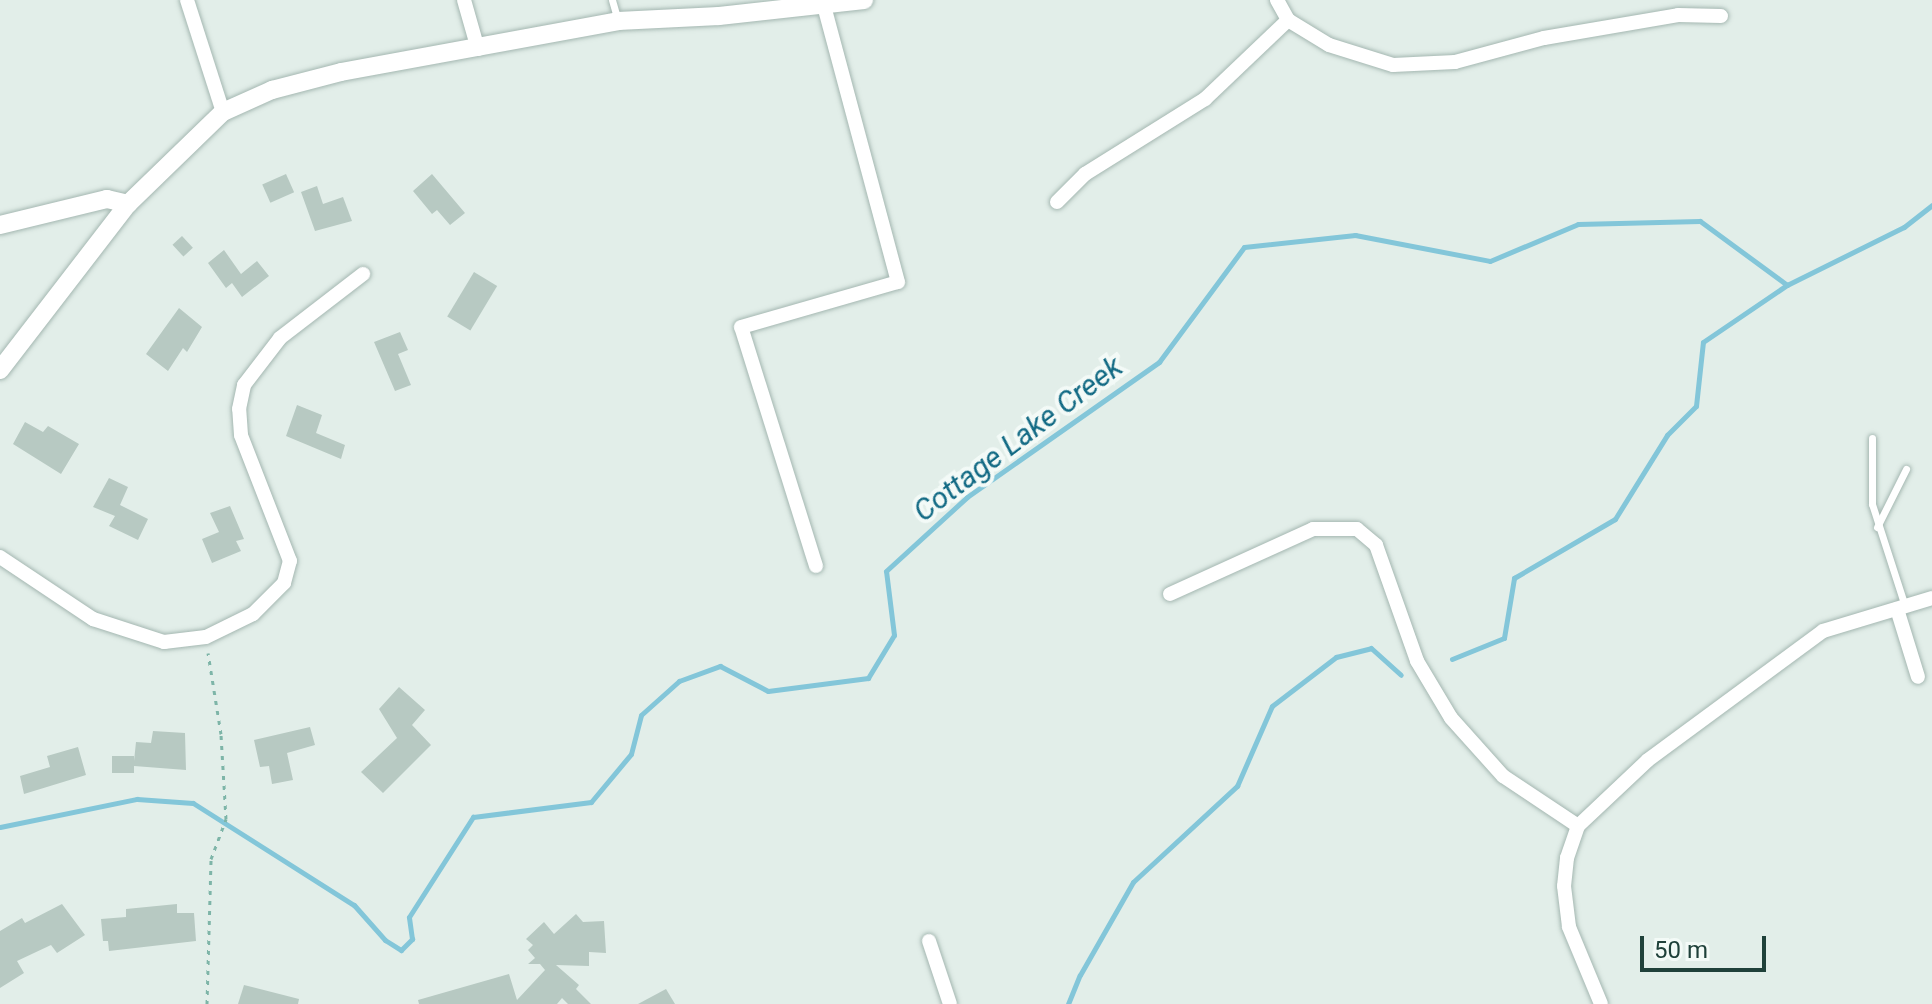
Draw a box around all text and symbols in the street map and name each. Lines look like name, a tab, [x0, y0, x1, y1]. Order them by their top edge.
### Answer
water label: Cottage Lake Creek	[906, 349, 1130, 529]
scale bar	[1644, 920, 1770, 970]
text: 50 m	[1654, 936, 1708, 964]

